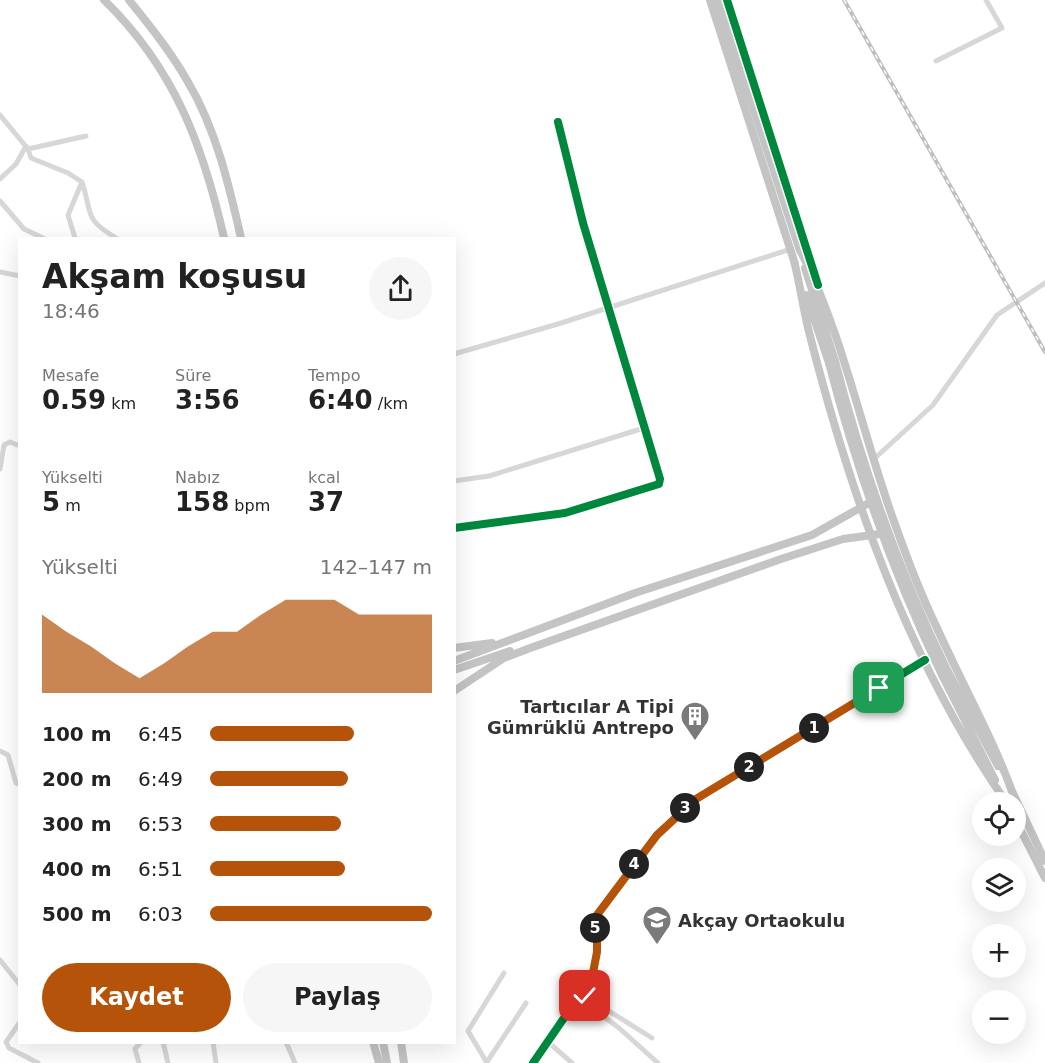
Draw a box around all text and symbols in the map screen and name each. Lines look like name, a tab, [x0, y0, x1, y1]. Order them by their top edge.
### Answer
text: Akşam koşusu	[42, 257, 307, 296]
button: share	[369, 257, 432, 320]
text: 18:46	[42, 299, 100, 323]
text: Mesafe	[42, 366, 99, 385]
text: Süre	[175, 366, 211, 385]
text: Tempo	[308, 366, 360, 385]
text: 0.59	[42, 385, 106, 415]
text: 3:56	[175, 385, 240, 415]
text: 6:40	[308, 385, 373, 415]
text: km	[106, 394, 136, 413]
text: /km	[373, 394, 408, 413]
text: Yükselti	[42, 468, 103, 487]
text: Nabız	[175, 468, 220, 487]
text: kcal	[308, 468, 340, 487]
text: 5	[42, 487, 60, 517]
text: 158	[175, 487, 229, 517]
text: 37	[308, 487, 344, 517]
text: m	[60, 496, 81, 515]
text: bpm	[229, 496, 270, 515]
text: Yükselti	[42, 555, 118, 579]
text: 142–147 m	[320, 555, 432, 579]
pin	[853, 662, 904, 713]
icon: arrive	[862, 671, 895, 704]
place label: Tartıcılar A Tipi Gümrüklü Antrepo	[487, 696, 674, 738]
building icon: Tartıcılar A Tipi Gümrüklü Antrepo	[679, 700, 711, 742]
pin: 1	[799, 713, 829, 743]
text: 1	[808, 718, 820, 737]
text: 100 m	[42, 722, 112, 746]
text: 6:45	[138, 722, 183, 746]
pin: 2	[734, 752, 764, 782]
text: 2	[743, 757, 755, 776]
text: 200 m	[42, 767, 112, 791]
text: 6:49	[138, 767, 183, 791]
map controls	[972, 792, 1026, 1044]
button: locate	[972, 792, 1026, 846]
pin: 3	[670, 793, 700, 823]
text: 3	[679, 798, 691, 817]
text: 300 m	[42, 812, 112, 836]
text: 6:53	[138, 812, 183, 836]
pin: 4	[619, 849, 649, 879]
text: 4	[628, 854, 640, 873]
text: 400 m	[42, 857, 112, 881]
text: 6:51	[138, 857, 183, 881]
button: layers	[972, 858, 1026, 912]
text: 500 m	[42, 902, 112, 926]
text: 6:03	[138, 902, 183, 926]
school or university icon: Akçay Ortaokulu	[641, 904, 673, 946]
place label: Akçay Ortaokulu	[678, 910, 845, 931]
pin: 5	[580, 913, 610, 943]
text: 5	[589, 918, 601, 937]
button: +	[972, 924, 1026, 978]
button: Kaydet	[42, 963, 231, 1032]
button: Paylaş	[243, 963, 432, 1032]
pin	[559, 970, 610, 1021]
icon: check	[568, 979, 601, 1012]
button: −	[972, 990, 1026, 1044]

